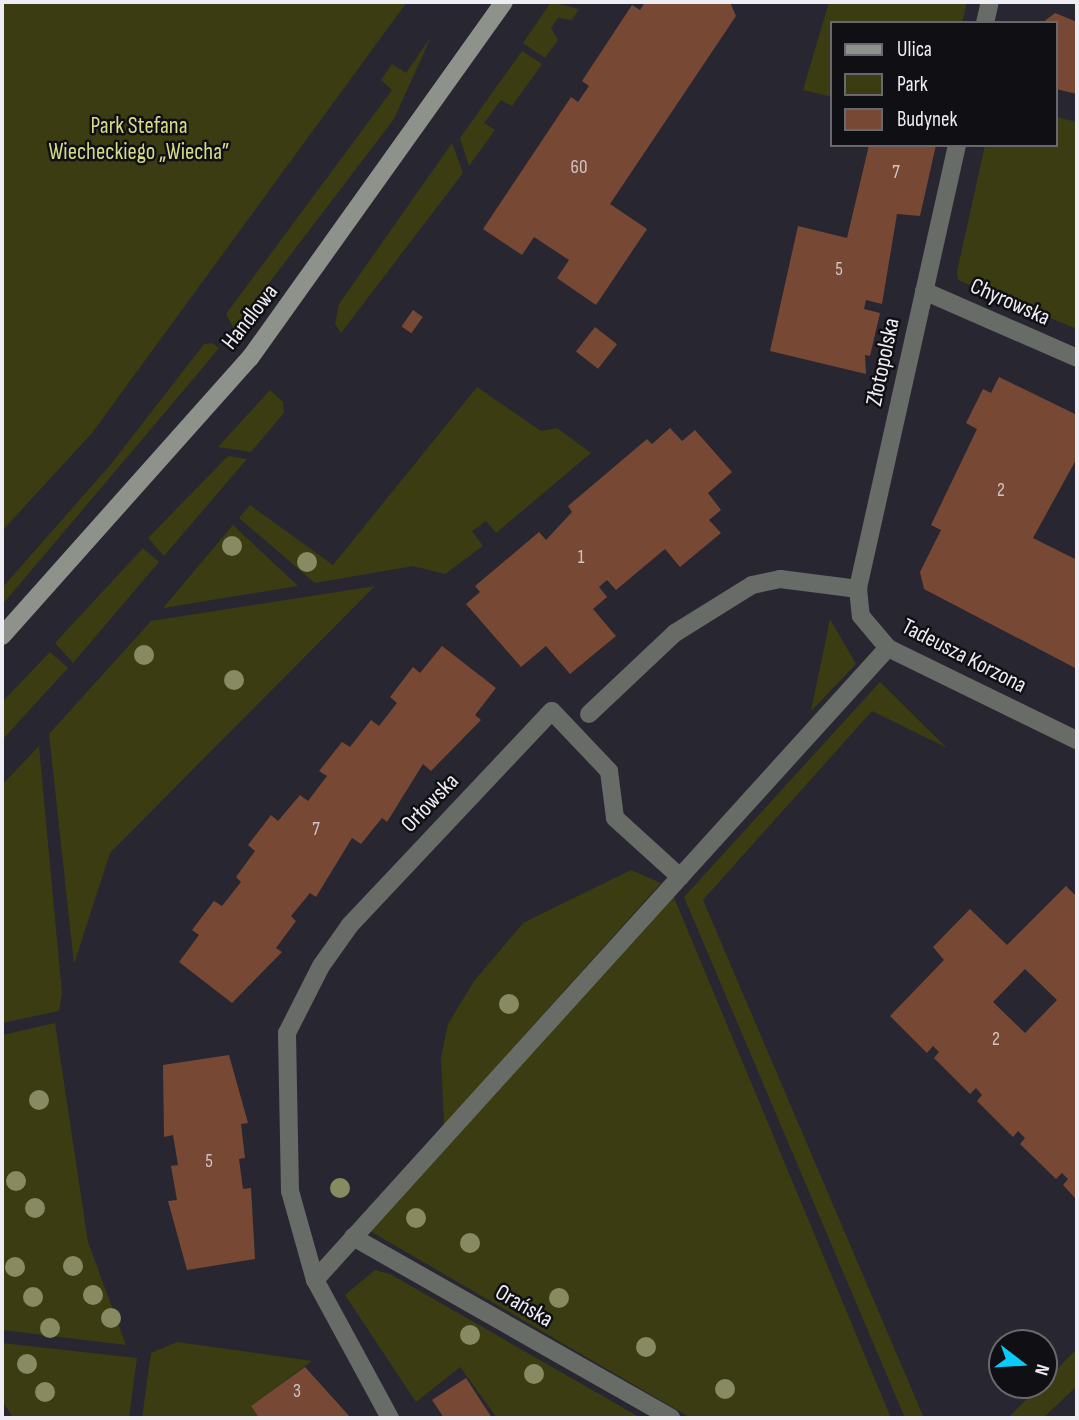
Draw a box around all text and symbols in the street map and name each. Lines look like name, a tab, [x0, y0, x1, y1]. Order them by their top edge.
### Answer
legend	[830, 21, 1058, 147]
text: Ulica	[897, 37, 932, 62]
text: Park	[897, 72, 928, 97]
text: Budynek	[897, 107, 957, 132]
park label: Park Stefana Wiecheckiego „Wiecha”	[48, 112, 230, 166]
house number: 60	[571, 157, 587, 179]
house number: 7	[892, 162, 900, 184]
house number: 5	[835, 259, 843, 281]
street label: Chyrowska	[966, 272, 1054, 332]
street label: Handlowa	[216, 279, 284, 355]
street label: Złotopolska	[860, 316, 906, 408]
house number: 2	[997, 480, 1005, 502]
house number: 1	[578, 547, 584, 569]
street label: Tadeusza Korzona	[897, 613, 1031, 699]
street label: Orłowska	[395, 768, 465, 838]
house number: 7	[312, 819, 320, 841]
house number: 2	[992, 1029, 1000, 1051]
house number: 5	[205, 1151, 213, 1173]
street label: Orańska	[490, 1279, 558, 1333]
north arrow	[988, 1329, 1058, 1399]
text: N	[1029, 1361, 1054, 1378]
house number: 3	[293, 1381, 301, 1403]

